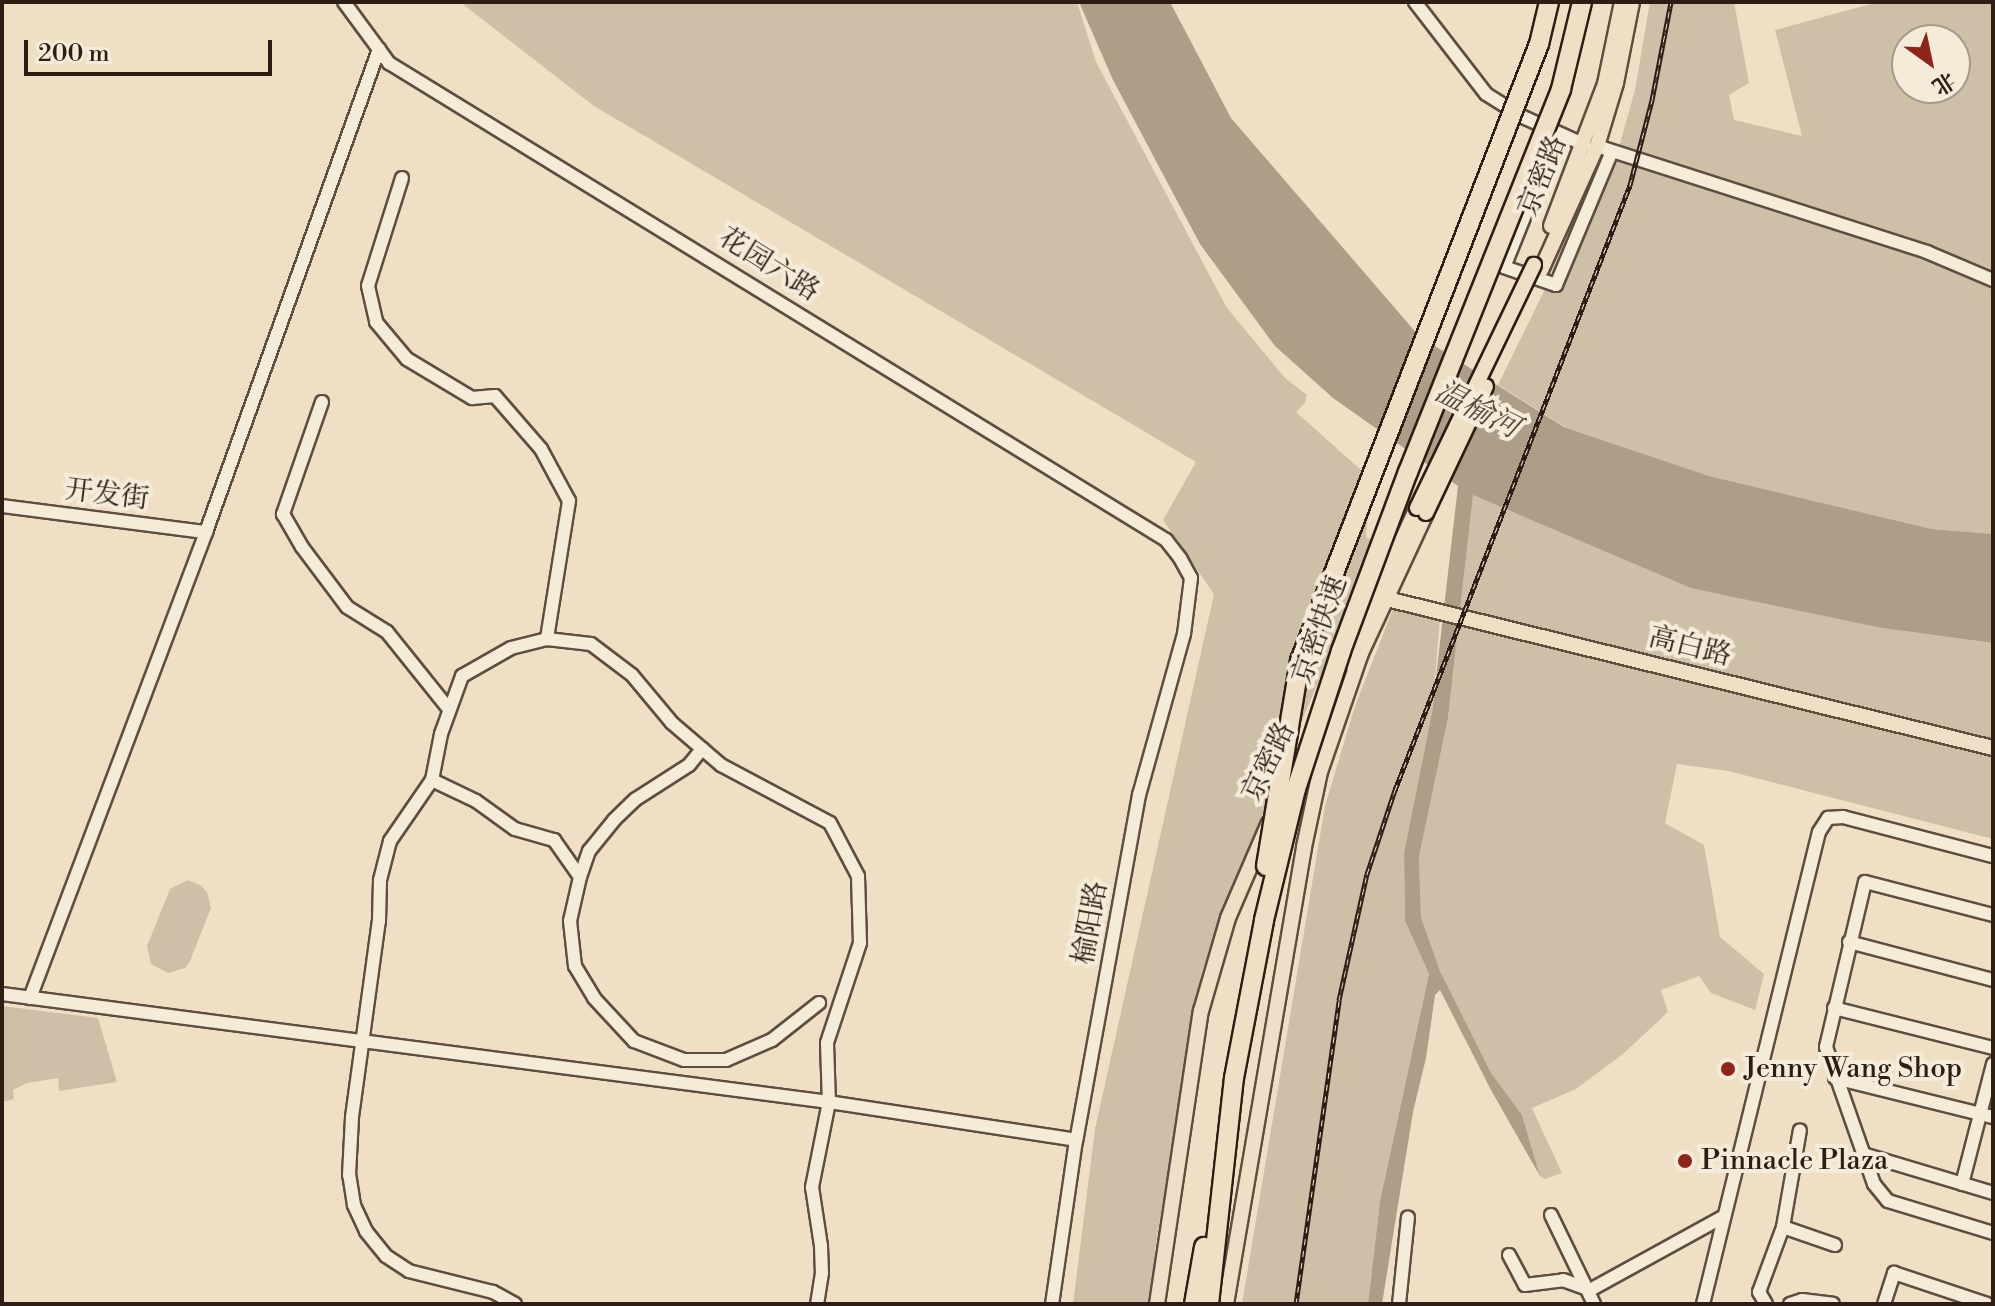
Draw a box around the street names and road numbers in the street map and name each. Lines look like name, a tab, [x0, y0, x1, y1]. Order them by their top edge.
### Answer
street label: 京密路	[1512, 131, 1574, 221]
street label: 花园六路	[713, 221, 825, 309]
street label: 开发街	[63, 473, 151, 517]
street label: 京密快速	[1286, 572, 1354, 688]
street label: 高白路	[1645, 621, 1735, 673]
street label: 京密路	[1235, 717, 1303, 807]
street label: 榆阳路	[1067, 879, 1115, 967]

